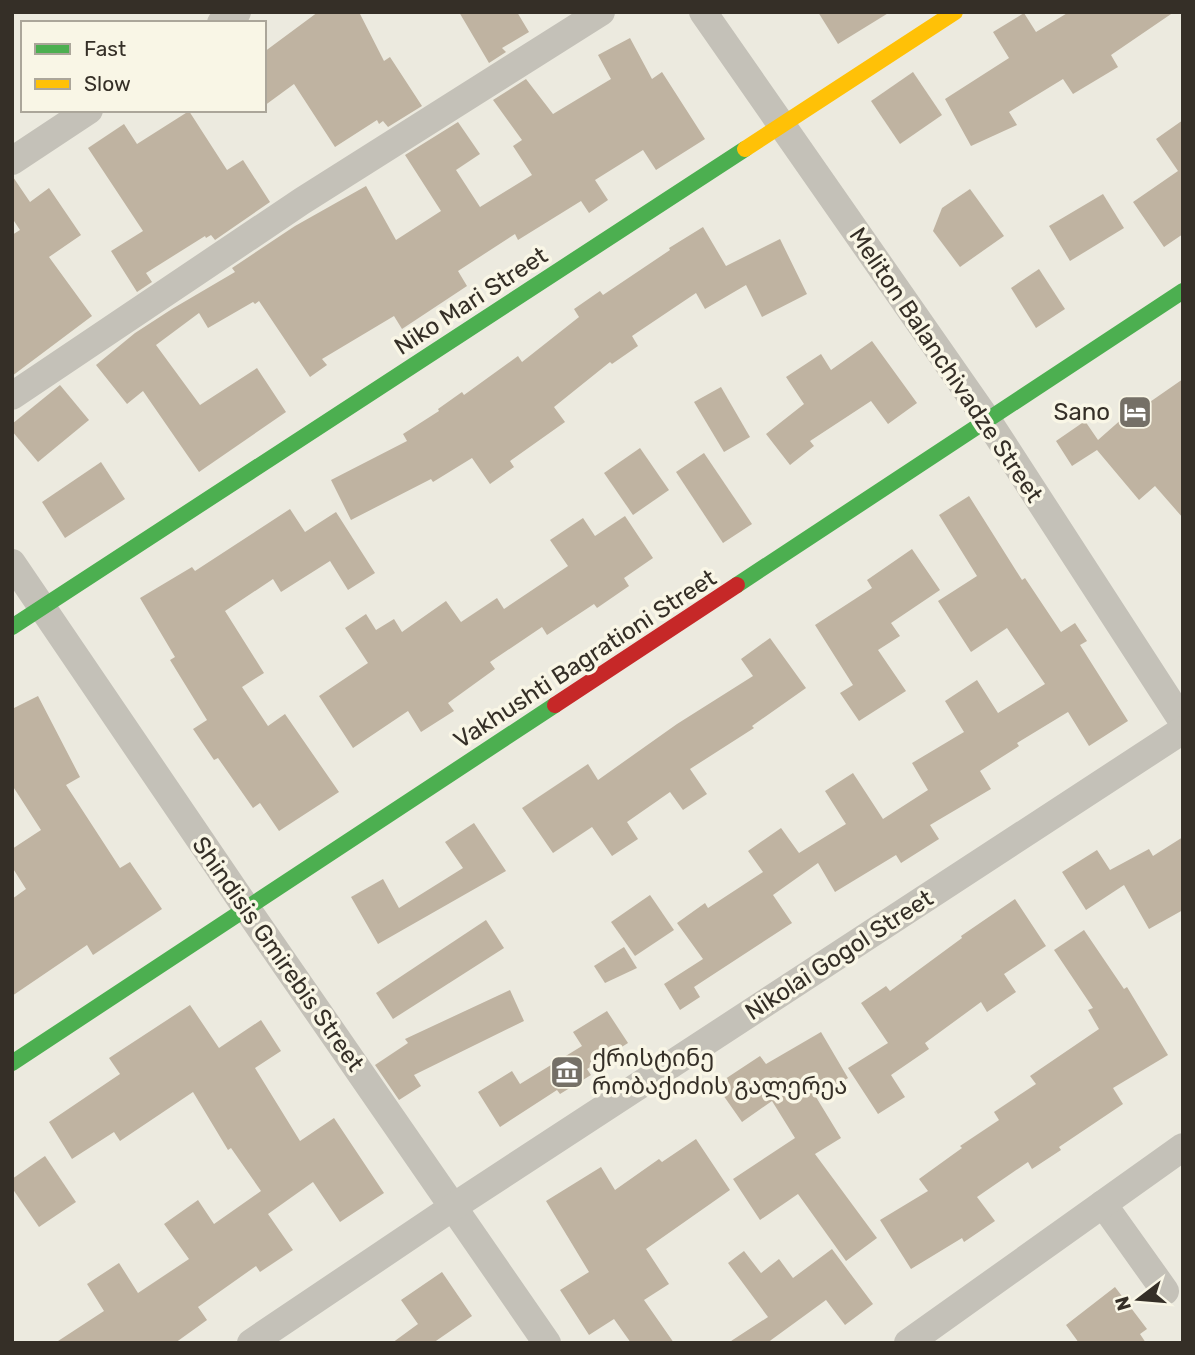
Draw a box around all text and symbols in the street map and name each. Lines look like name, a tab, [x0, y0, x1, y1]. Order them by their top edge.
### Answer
legend	[21, 21, 266, 112]
text: Fast	[84, 36, 126, 61]
text: Slow	[84, 71, 131, 96]
street label: Meliton Balanchivadze Street	[843, 222, 1049, 508]
street label: Niko Mari Street	[389, 241, 553, 361]
hotel icon: Sano	[1116, 393, 1154, 431]
place label: Sano	[1054, 398, 1110, 426]
street label: Vakhushti Bagrationi Street	[449, 564, 721, 754]
street label: Shindisis Gmirebis Street	[186, 831, 370, 1077]
street label: Nikolai Gogol Street	[740, 884, 938, 1026]
place label: ქრისტინე რობაქიძის გალერეა	[592, 1044, 847, 1100]
museum icon: ქრისტინე რობაქიძის გალერეა	[548, 1053, 586, 1091]
north arrow	[1104, 1264, 1174, 1334]
text: N	[1110, 1294, 1136, 1313]

